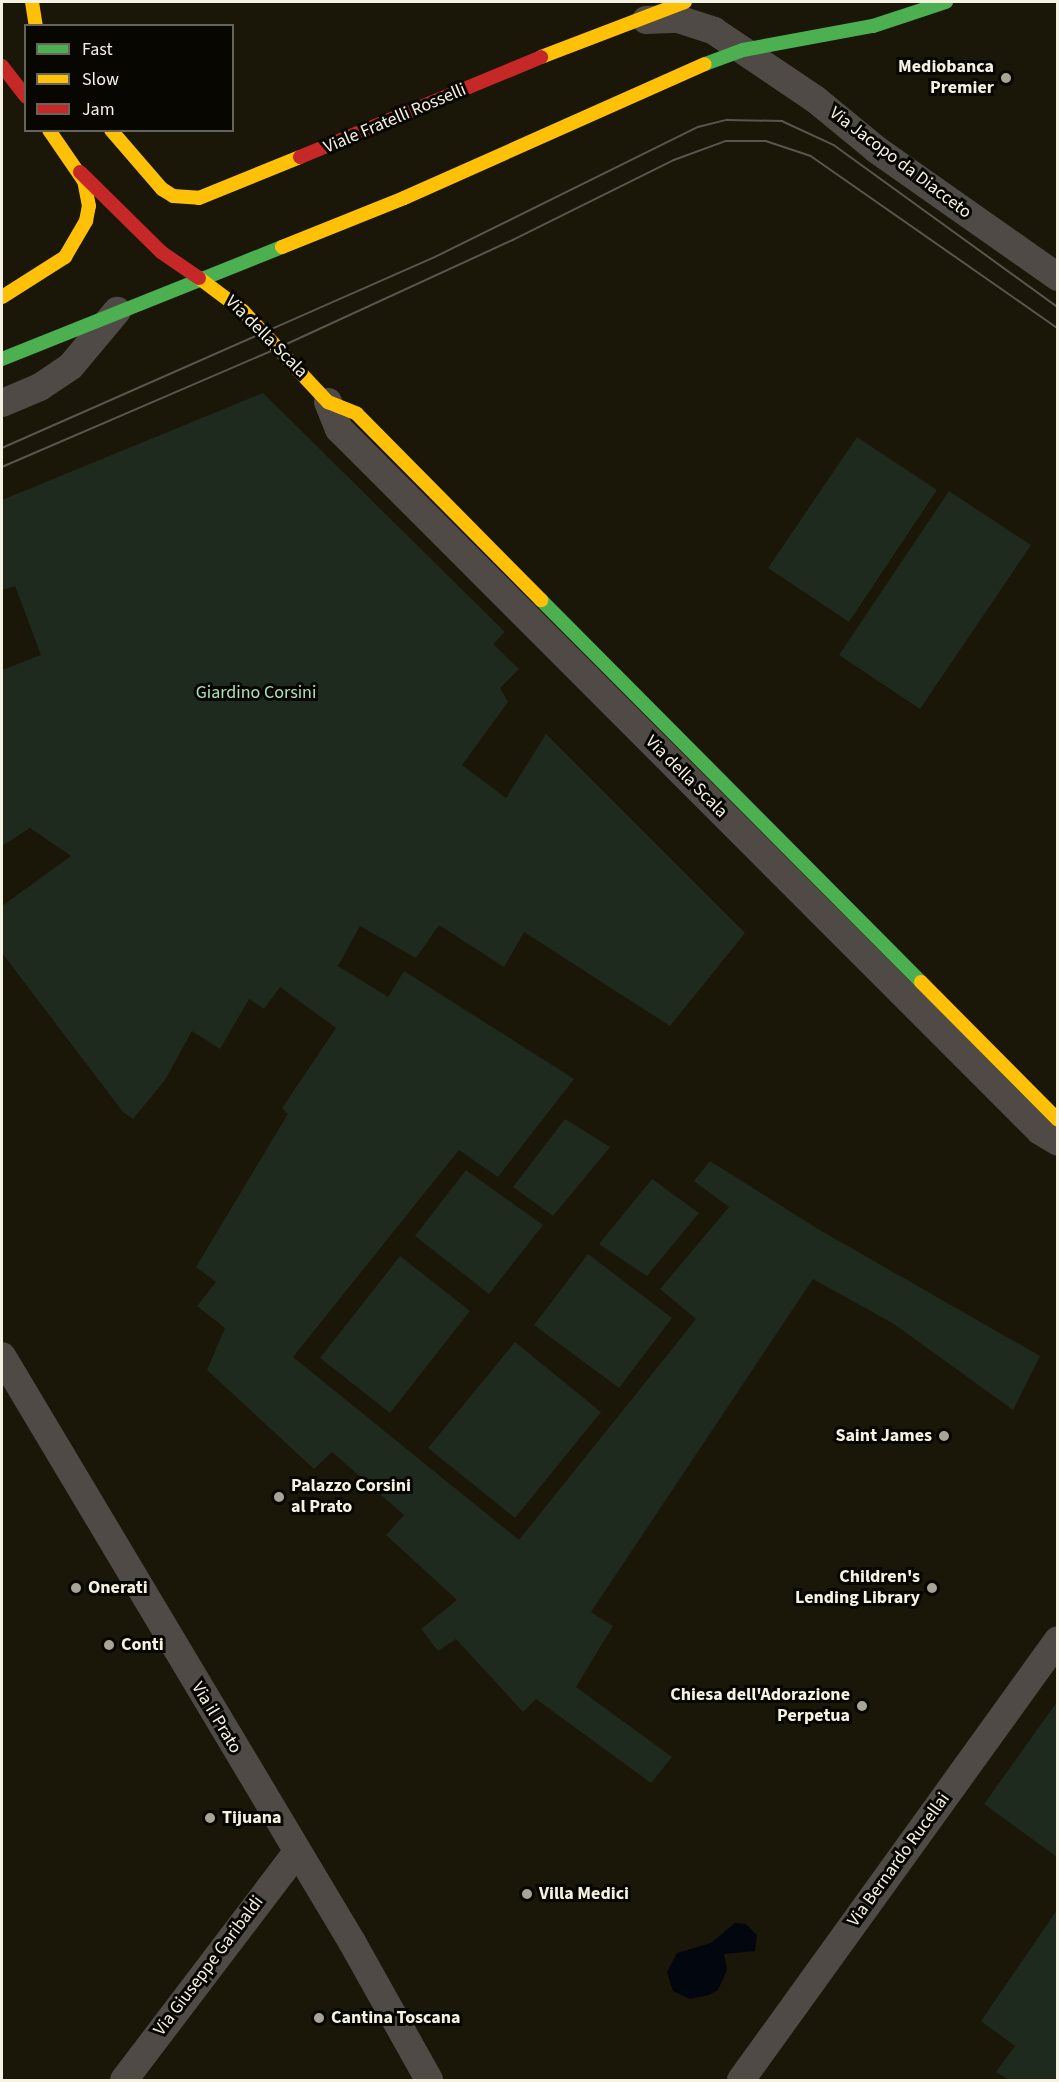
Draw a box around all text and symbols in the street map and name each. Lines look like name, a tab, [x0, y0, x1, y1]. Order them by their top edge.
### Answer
legend	[24, 24, 234, 132]
text: Fast	[82, 37, 113, 62]
place label: Mediobanca Premier	[898, 57, 994, 100]
text: Slow	[82, 67, 119, 92]
marker: Mediobanca Premier	[999, 71, 1013, 85]
street label: Viale Fratelli Rosselli	[321, 79, 469, 159]
text: Jam	[82, 97, 115, 122]
street label: Via Jacopo da Diacceto	[825, 103, 975, 223]
street label: Via della Scala	[220, 291, 312, 383]
park label: Giardino Corsini	[196, 682, 316, 704]
street label: Via della Scala	[640, 731, 732, 823]
place label: Saint James	[835, 1425, 932, 1447]
marker: Saint James	[937, 1429, 951, 1443]
place label: Palazzo Corsini al Prato	[291, 1476, 411, 1518]
marker: Palazzo Corsini al Prato	[272, 1490, 286, 1504]
place label: Children's Lending Library	[795, 1567, 920, 1610]
place label: Onerati	[88, 1577, 148, 1599]
marker: Onerati	[69, 1581, 83, 1595]
marker: Children's Lending Library	[925, 1581, 939, 1595]
place label: Conti	[121, 1634, 164, 1656]
marker: Conti	[102, 1638, 116, 1652]
street label: Via il Prato	[186, 1678, 246, 1758]
place label: Chiesa dell'Adorazione Perpetua	[670, 1685, 850, 1728]
marker: Chiesa dell'Adorazione Perpetua	[855, 1699, 869, 1713]
street label: Via Bernardo Rucellai	[843, 1789, 955, 1931]
place label: Tijuana	[222, 1807, 281, 1829]
marker: Tijuana	[203, 1811, 217, 1825]
place label: Villa Medici	[539, 1883, 629, 1905]
marker: Villa Medici	[520, 1887, 534, 1901]
street label: Via Giuseppe Garibaldi	[149, 1892, 269, 2040]
place label: Cantina Toscana	[331, 2007, 461, 2029]
marker: Cantina Toscana	[312, 2011, 326, 2025]

